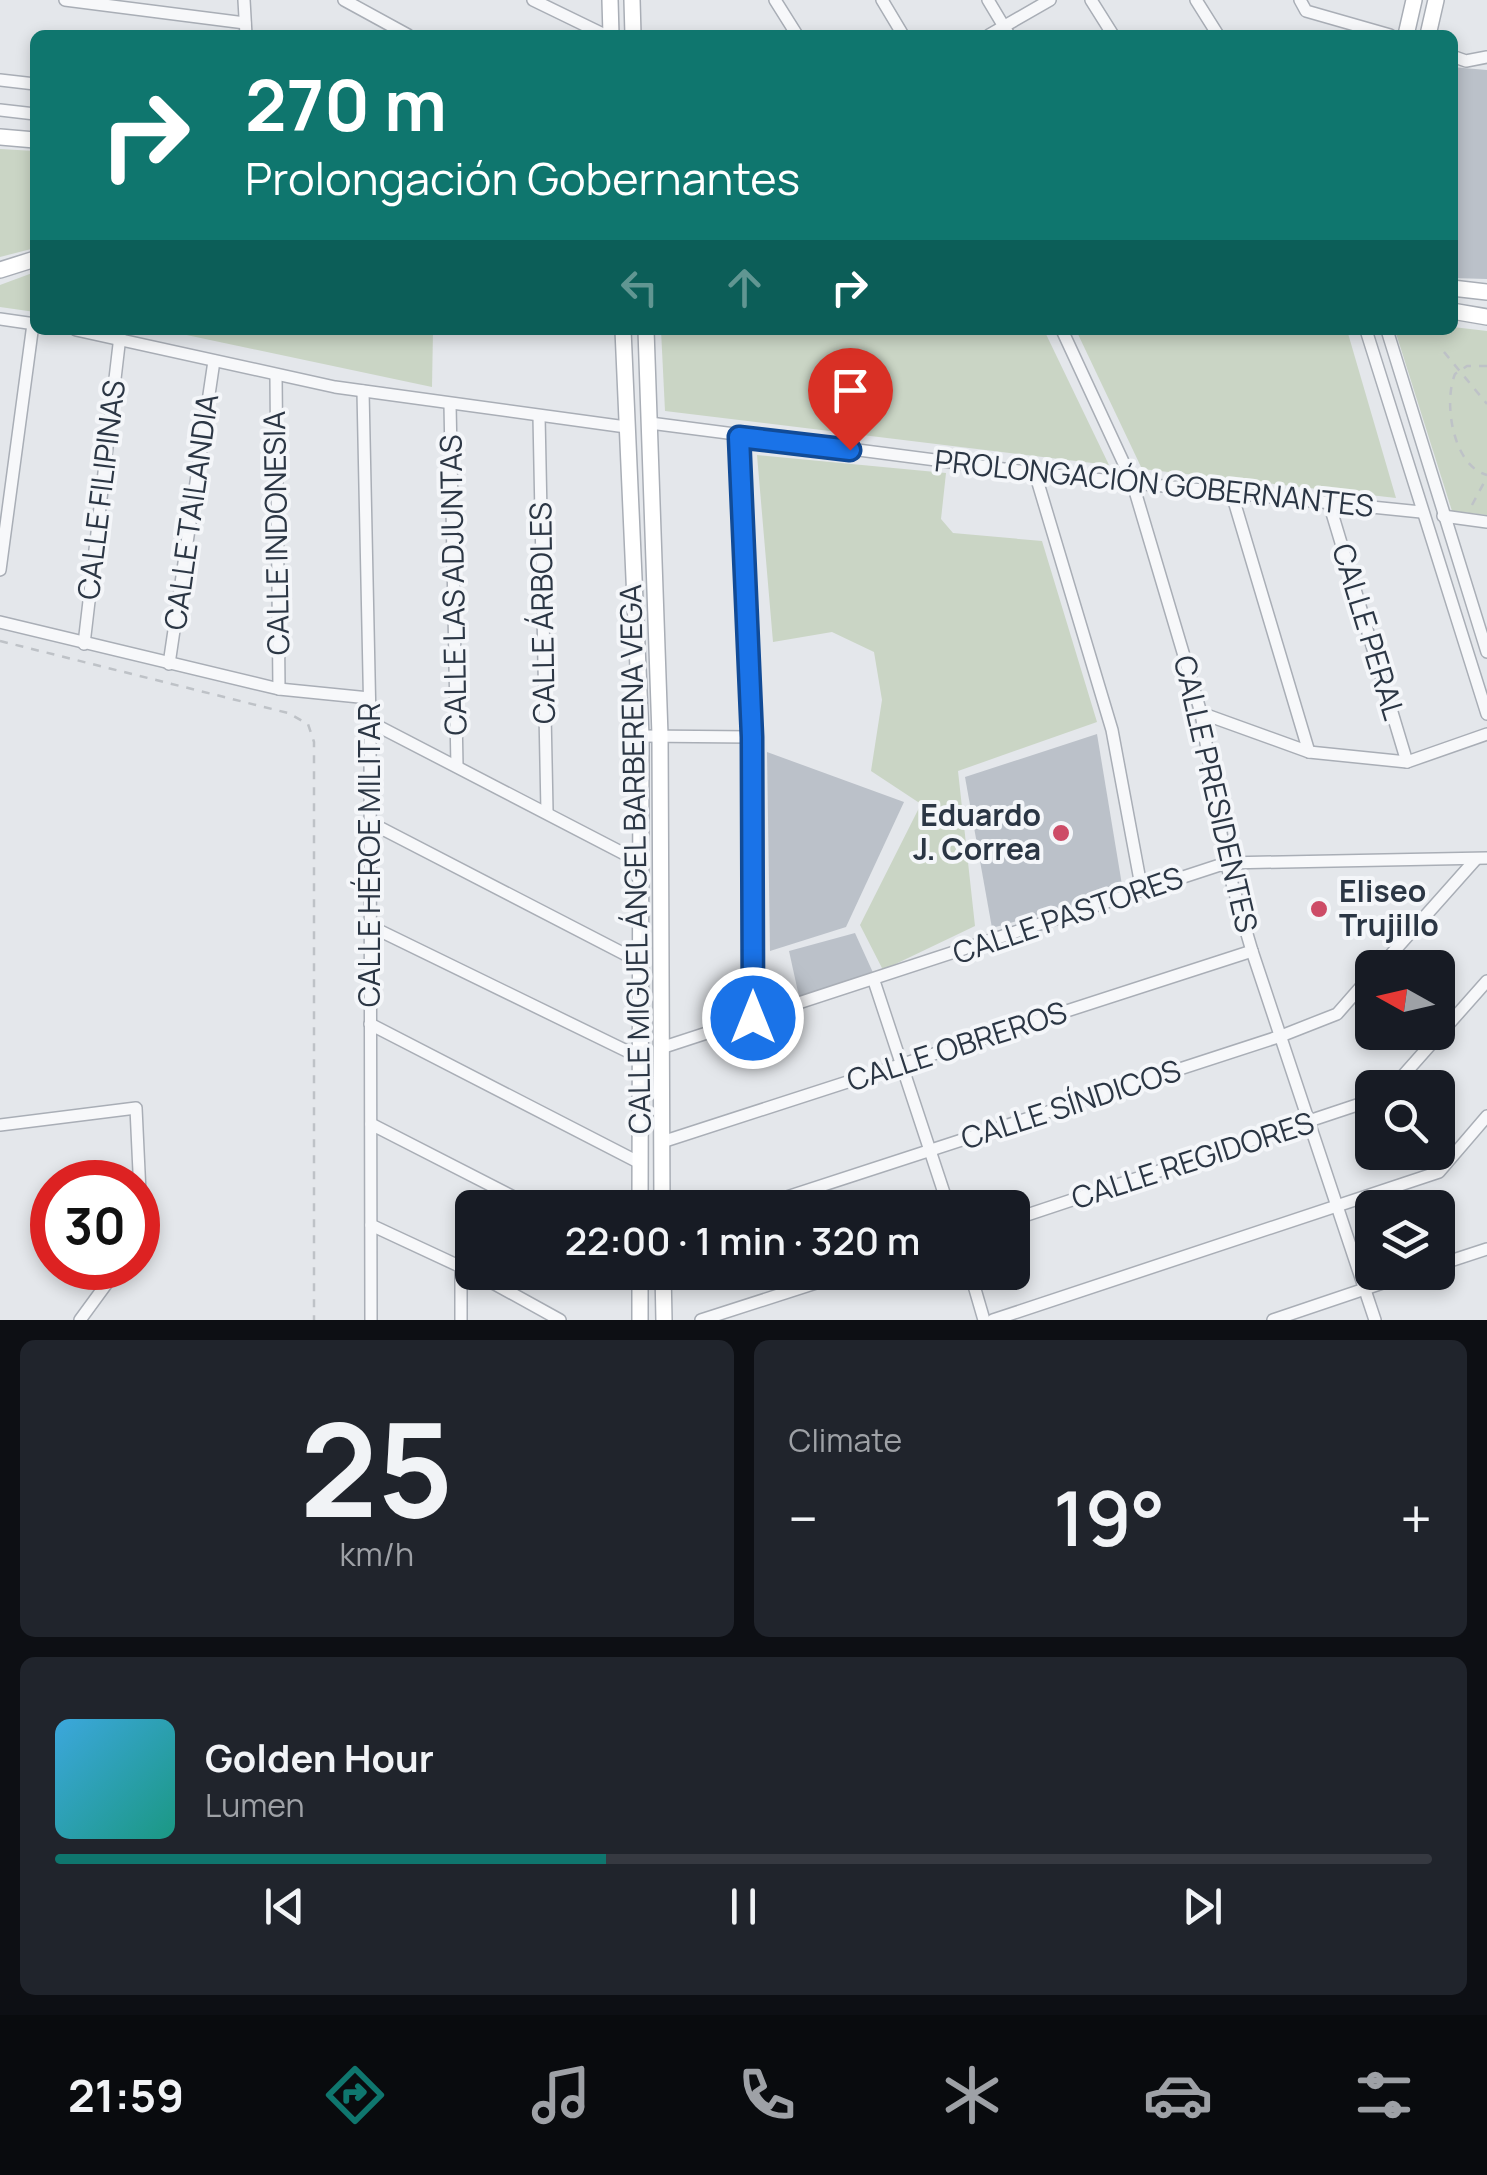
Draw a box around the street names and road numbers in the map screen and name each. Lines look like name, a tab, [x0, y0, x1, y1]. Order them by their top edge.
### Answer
street label: CALLE FILIPINAS	[67, 378, 134, 602]
street label: CALLE TAILANDIA	[154, 391, 227, 632]
street label: CALLE INDONESIA	[253, 411, 298, 656]
street label: CALLE LAS ADJUNTAS	[429, 434, 476, 736]
street label: PROLONGACIÓN GOBERNANTES	[933, 439, 1376, 526]
street label: CALLE ÁRBOLES	[519, 502, 564, 724]
street label: CALLE PERAL	[1323, 539, 1416, 725]
street label: CALLE MIGUEL ÁNGEL BARBERENA VEGA	[609, 584, 660, 1134]
street label: CALLE PRESIDENTES	[1165, 651, 1268, 936]
street label: CALLE HÉROE MILITAR	[348, 703, 389, 1007]
street label: CALLE PASTORES	[947, 856, 1188, 973]
street label: CALLE OBREROS	[841, 991, 1072, 1100]
street label: CALLE SÍNDICOS	[956, 1049, 1186, 1158]
street label: CALLE REGIDORES	[1066, 1101, 1319, 1218]

